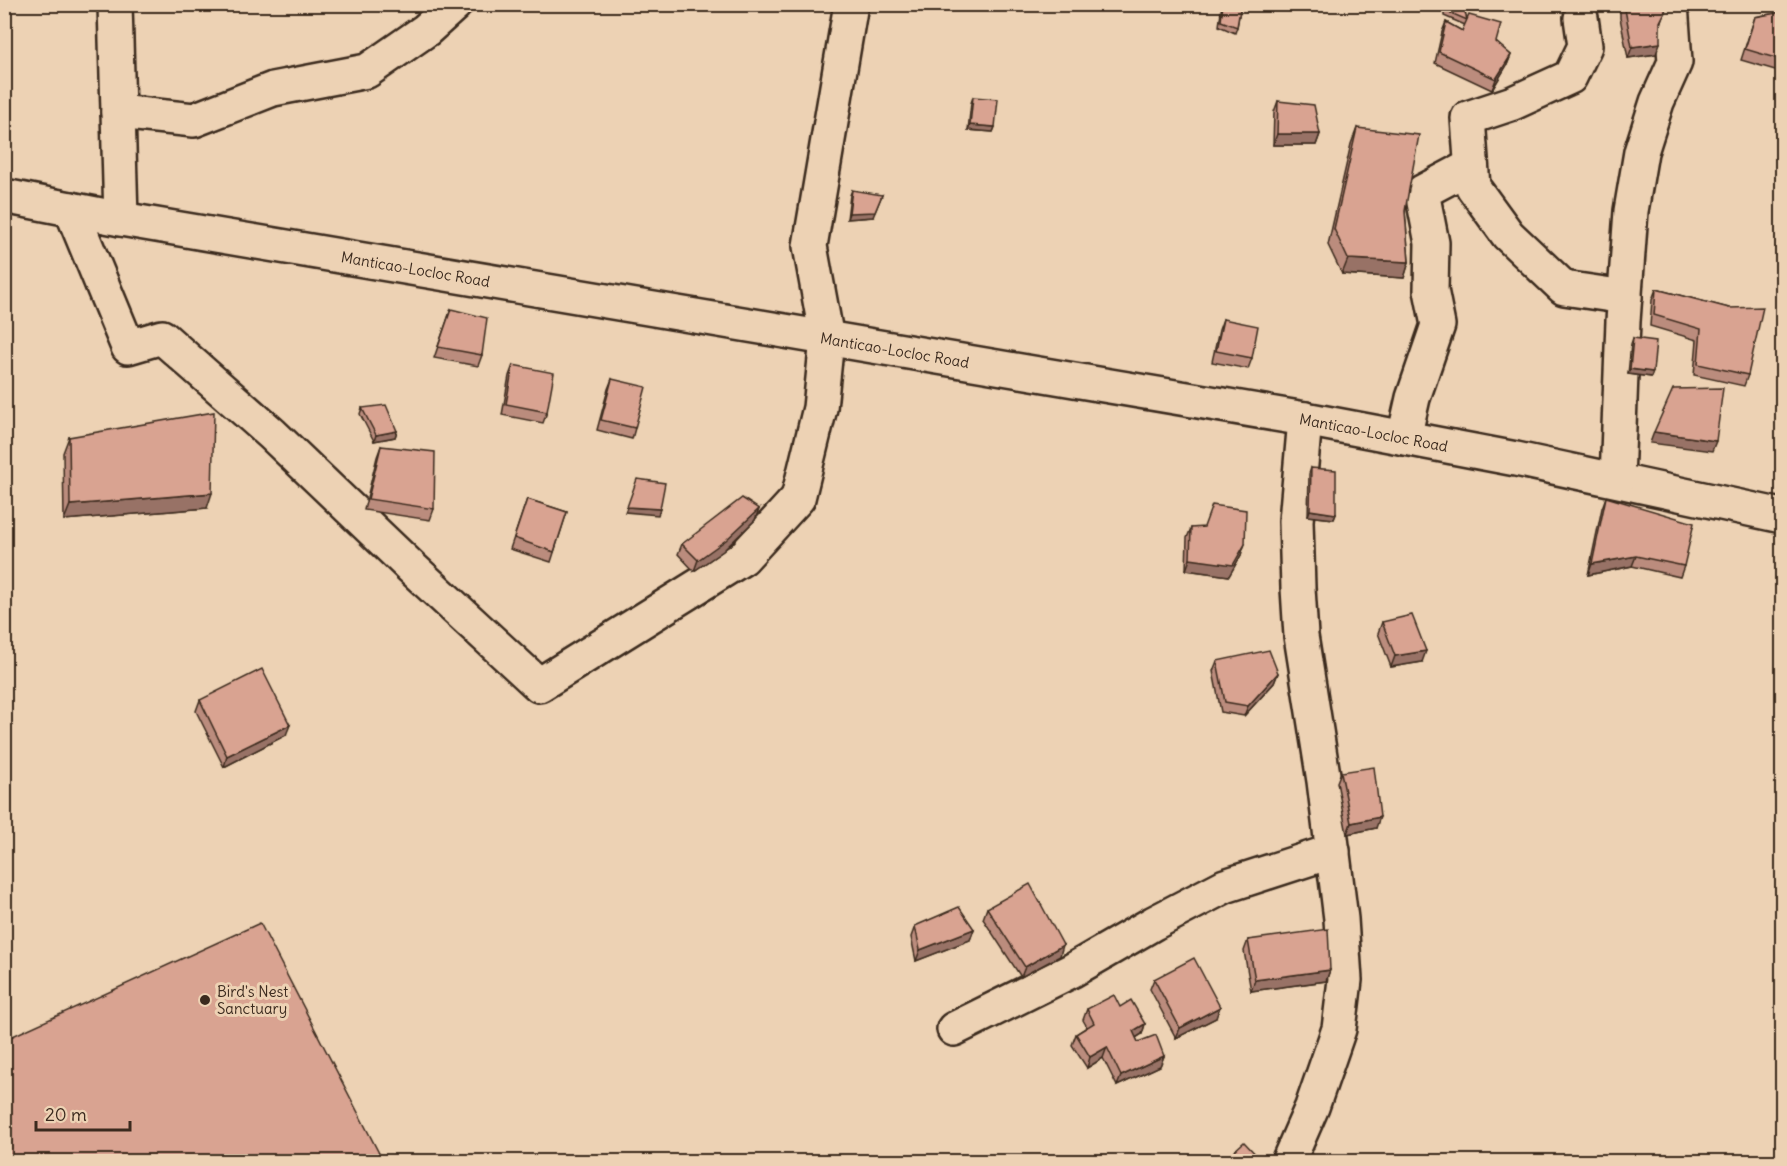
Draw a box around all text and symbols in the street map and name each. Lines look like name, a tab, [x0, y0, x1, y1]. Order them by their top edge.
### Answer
street label: Manticao-Locloc Road	[340, 247, 492, 291]
street label: Manticao-Locloc Road	[819, 328, 971, 372]
street label: Manticao-Locloc Road	[1298, 409, 1450, 455]
place label: Bird's Nest Sanctuary	[217, 982, 288, 1018]
marker: Bird's Nest Sanctuary	[198, 993, 212, 1007]
scale bar	[36, 1094, 130, 1132]
text: 20 m	[45, 1103, 87, 1126]

